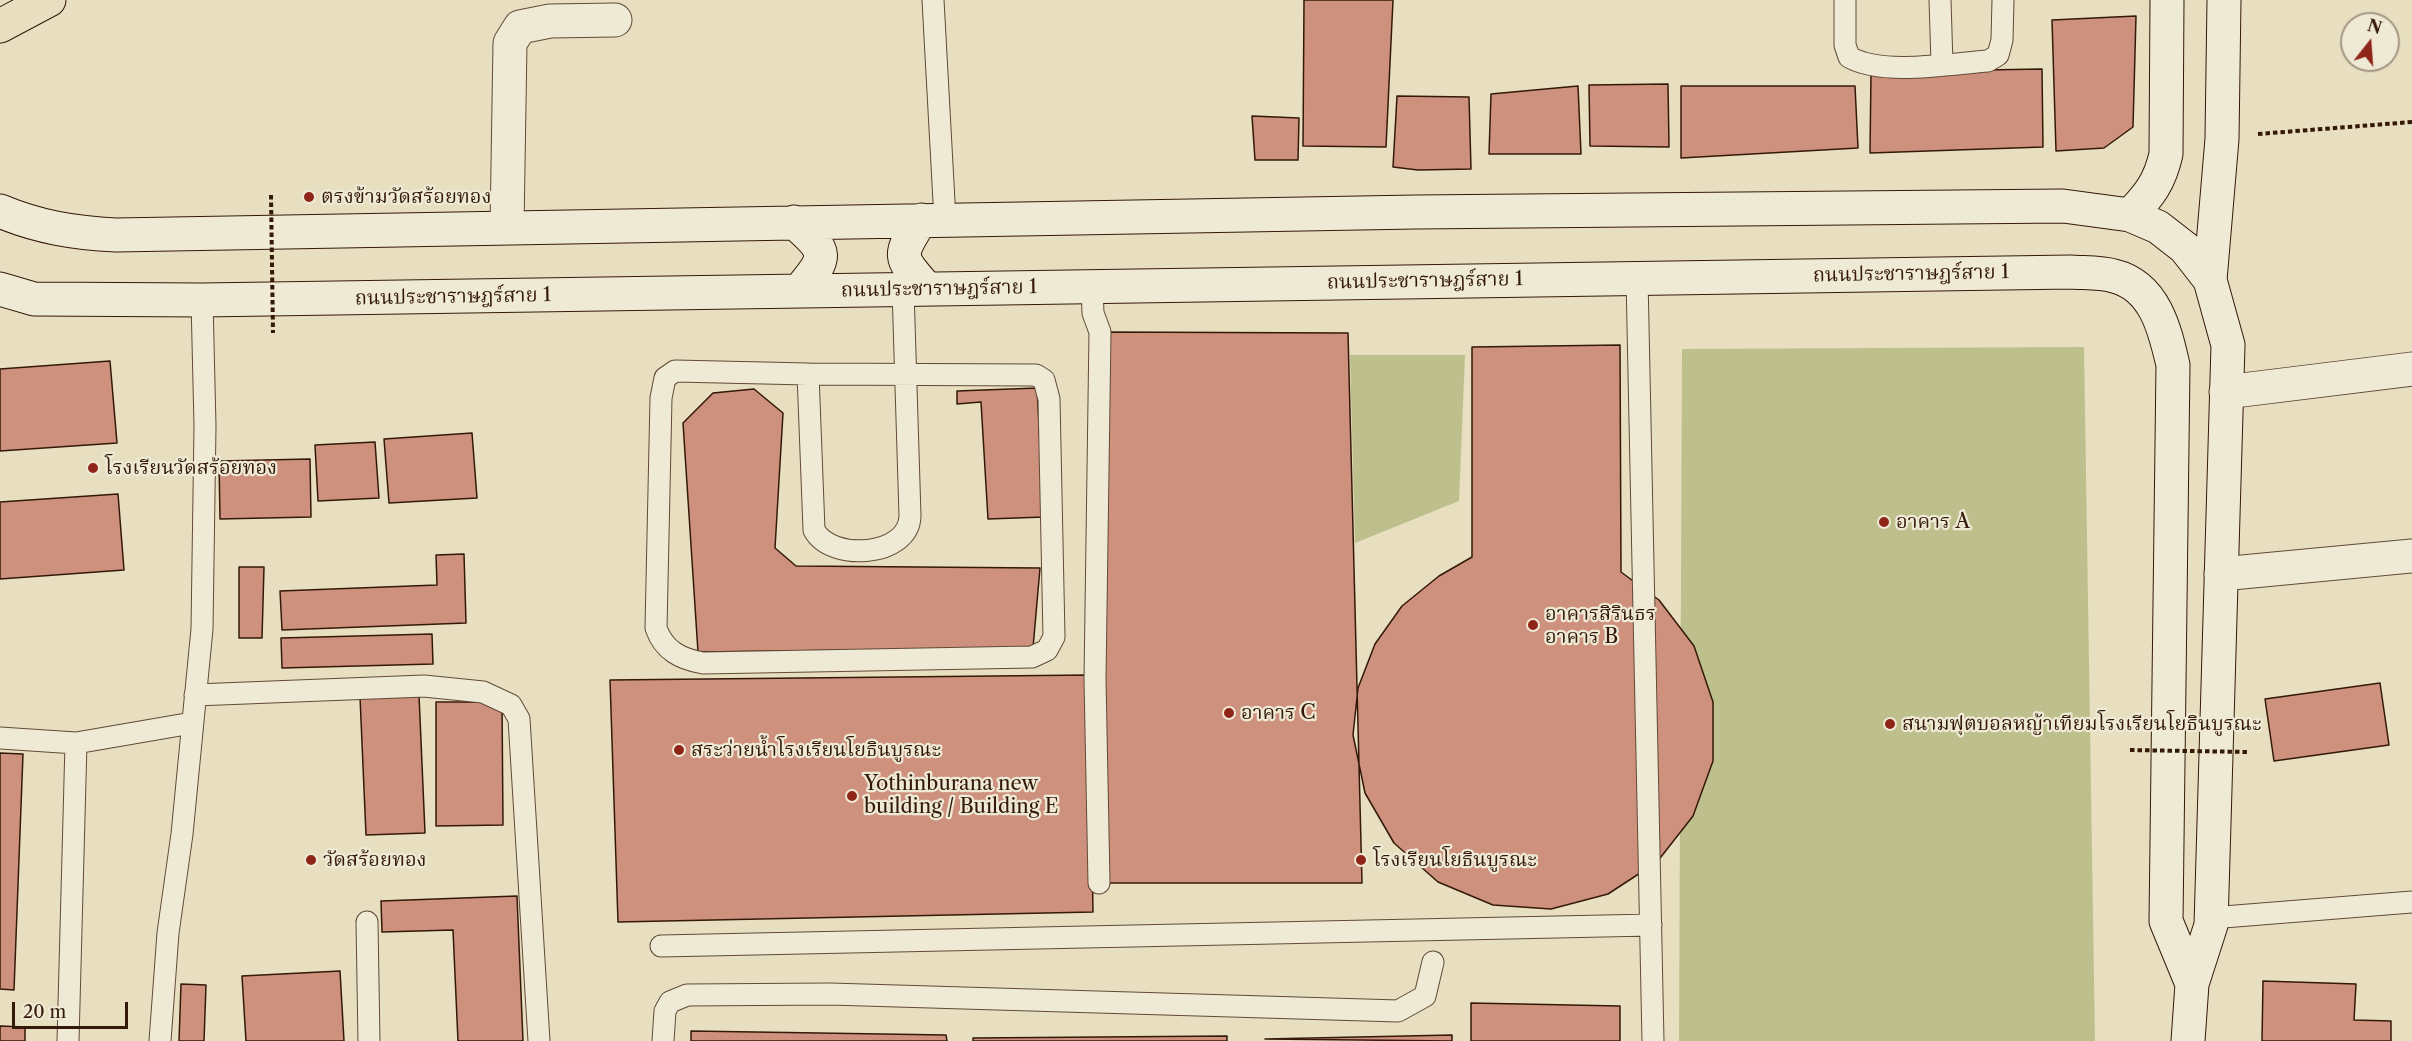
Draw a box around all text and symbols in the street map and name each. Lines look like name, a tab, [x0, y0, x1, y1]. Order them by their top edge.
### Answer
north arrow	[2340, 12, 2400, 72]
text: N	[2365, 15, 2384, 38]
place label: ตรงข้ามวัดสร้อยทอง	[321, 185, 491, 209]
marker: ตรงข้ามวัดสร้อยทอง	[302, 190, 316, 204]
street label: ถนนประชาราษฎร์สาย 1	[1813, 260, 2009, 288]
street label: ถนนประชาราษฎร์สาย 1	[1327, 267, 1523, 295]
street label: ถนนประชาราษฎร์สาย 1	[841, 275, 1037, 303]
street label: ถนนประชาราษฎร์สาย 1	[355, 283, 551, 311]
place label: โรงเรียนวัดสร้อยทอง	[105, 456, 277, 480]
marker: โรงเรียนวัดสร้อยทอง	[86, 461, 100, 475]
place label: อาคาร A	[1896, 510, 1970, 534]
marker: อาคาร A	[1877, 515, 1891, 529]
place label: อาคารสิรินธร อาคาร B	[1545, 602, 1656, 649]
marker: อาคารสิรินธร อาคาร B	[1526, 618, 1540, 632]
place label: อาคาร C	[1241, 701, 1316, 725]
marker: อาคาร C	[1222, 706, 1236, 720]
place label: สนามฟุตบอลหญ้าเทียมโรงเรียนโยธินบูรณะ	[1902, 712, 2262, 736]
marker: สนามฟุตบอลหญ้าเทียมโรงเรียนโยธินบูรณะ	[1883, 717, 1897, 731]
place label: สระว่ายนํ้าโรงเรียนโยธินบูรณะ	[691, 738, 941, 762]
marker: สระว่ายนํ้าโรงเรียนโยธินบูรณะ	[672, 743, 686, 757]
place label: Yothinburana new building / Building E	[864, 772, 1058, 819]
marker: Yothinburana new building / Building E	[845, 789, 859, 803]
place label: วัดสร้อยทอง	[323, 848, 427, 872]
place label: โรงเรียนโยธินบูรณะ	[1373, 848, 1537, 872]
marker: วัดสร้อยทอง	[304, 853, 318, 867]
marker: โรงเรียนโยธินบูรณะ	[1354, 853, 1368, 867]
scale bar	[15, 990, 130, 1028]
text: 20 m	[23, 1001, 66, 1023]

